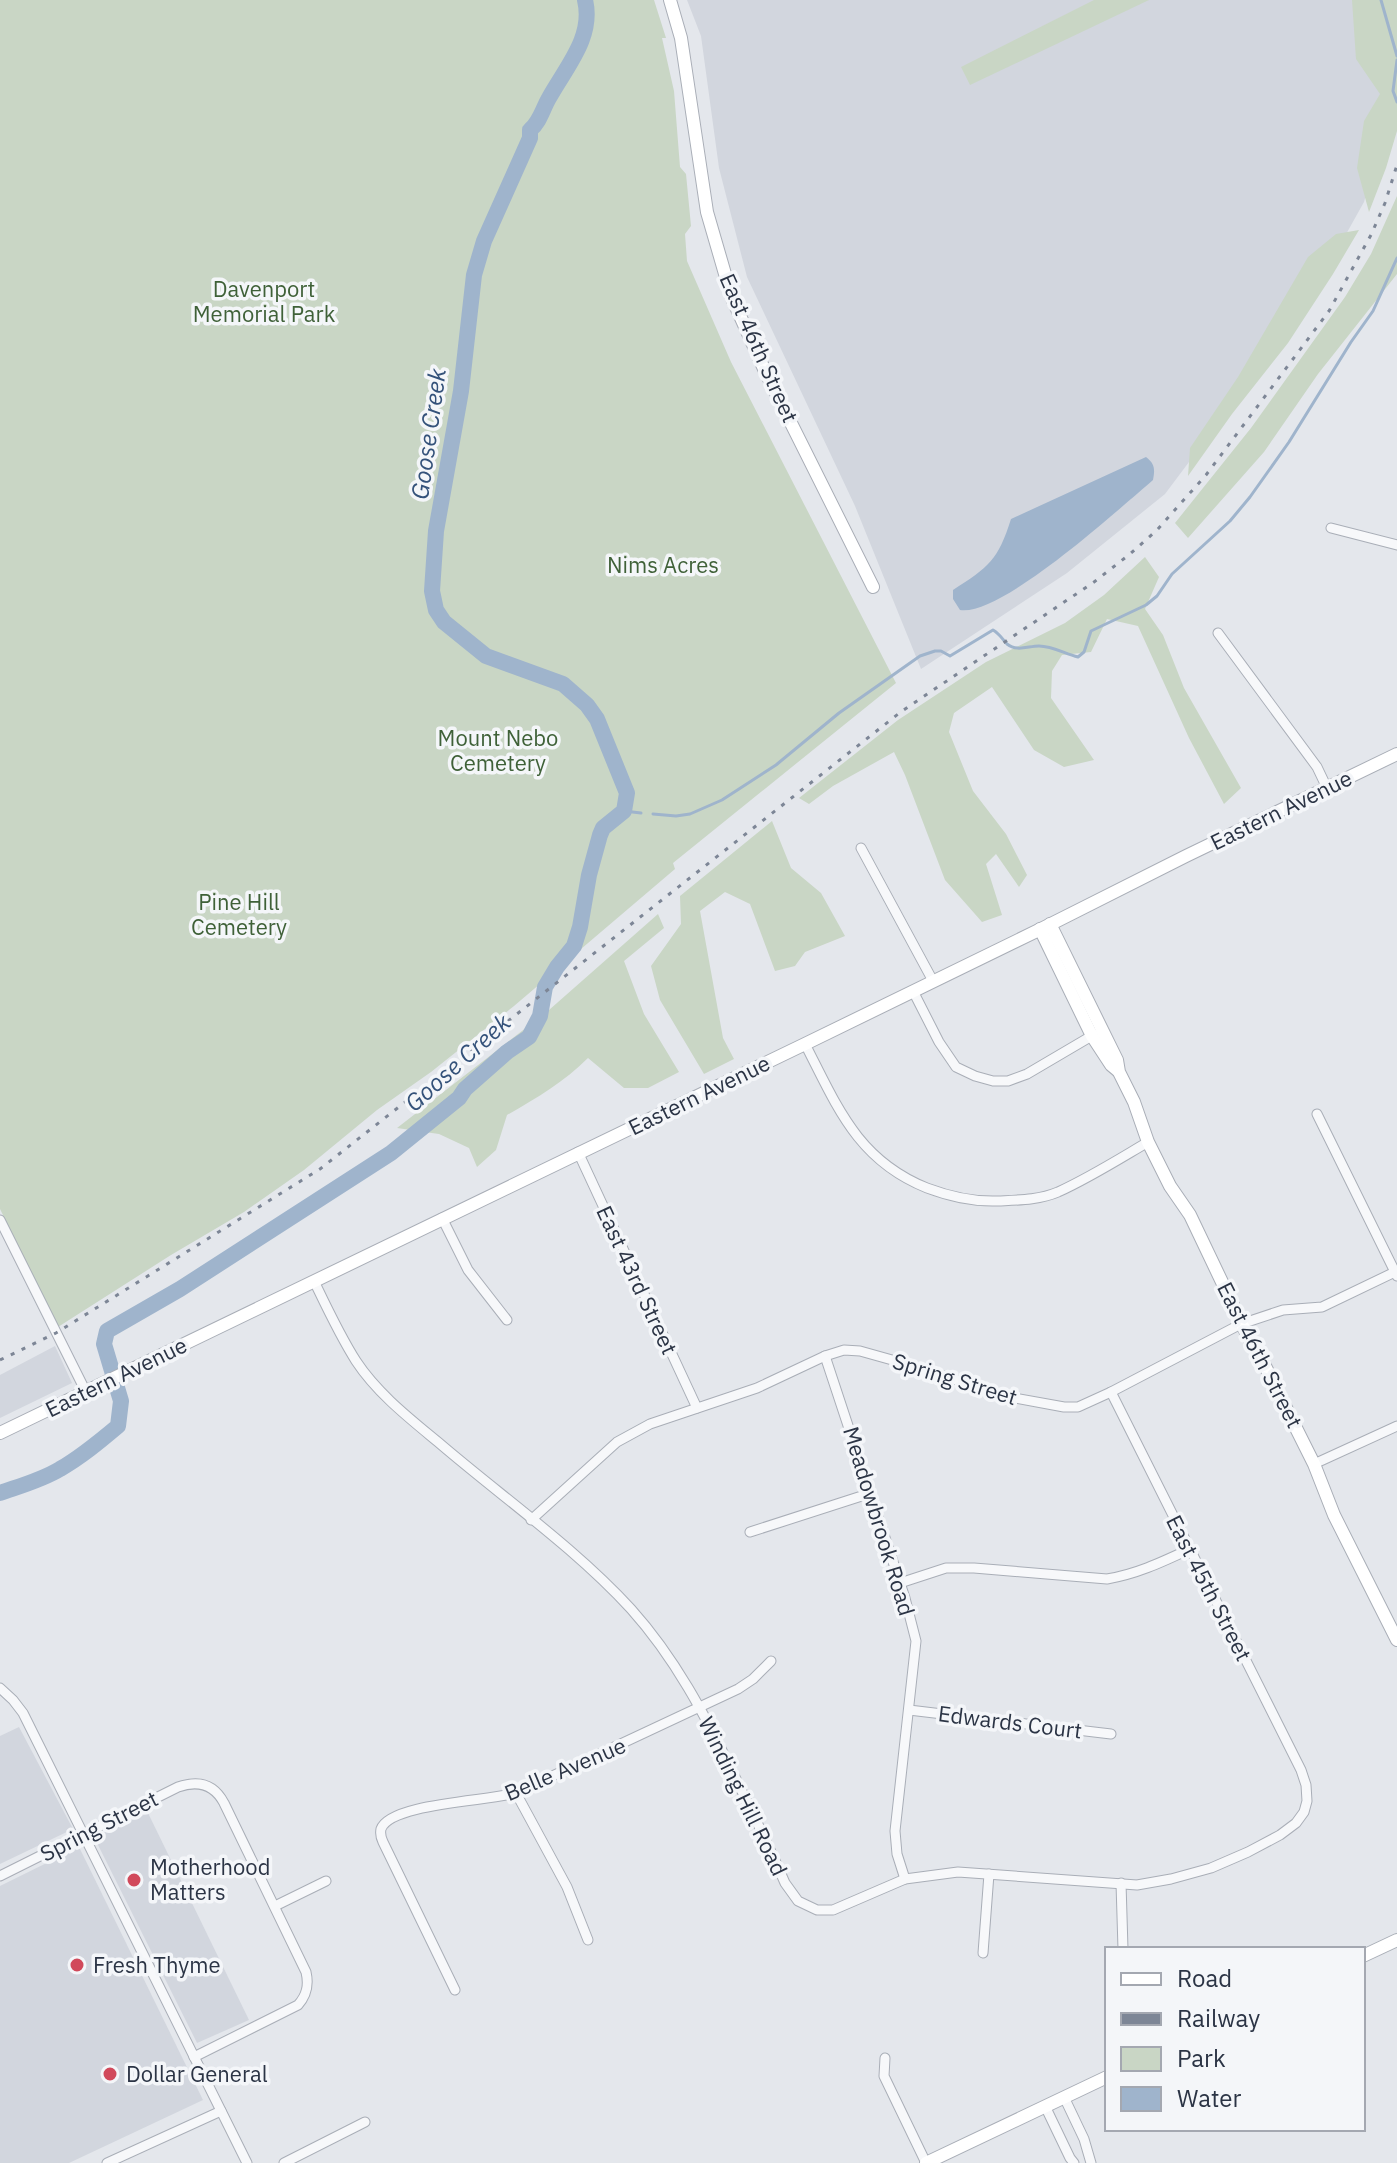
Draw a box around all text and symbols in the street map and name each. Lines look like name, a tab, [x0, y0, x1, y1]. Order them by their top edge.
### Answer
street label: East 46th Street	[714, 269, 805, 427]
park label: Davenport Memorial Park	[193, 274, 336, 328]
water label: Goose Creek	[403, 366, 453, 501]
park label: Nims Acres	[607, 550, 719, 579]
park label: Mount Nebo Cemetery	[438, 723, 558, 777]
street label: Eastern Avenue	[1205, 763, 1356, 856]
park label: Pine Hill Cemetery	[191, 887, 287, 941]
water label: Goose Creek	[398, 1006, 517, 1118]
street label: Eastern Avenue	[623, 1048, 774, 1141]
street label: East 43rd Street	[590, 1201, 685, 1359]
street label: East 46th Street	[1211, 1277, 1310, 1433]
street label: Eastern Avenue	[40, 1330, 191, 1423]
street label: Spring Street	[889, 1346, 1021, 1411]
street label: Meadowbrook Road	[837, 1423, 922, 1619]
street label: East 45th Street	[1160, 1510, 1259, 1666]
street label: Edwards Court	[936, 1698, 1084, 1745]
street label: Winding Hill Road	[692, 1711, 795, 1880]
street label: Belle Avenue	[500, 1730, 630, 1807]
street label: Spring Street	[35, 1783, 163, 1868]
place label: Motherhood Matters	[150, 1852, 270, 1906]
marker: Motherhood Matters	[125, 1871, 143, 1889]
legend	[1105, 1947, 1365, 2131]
place label: Fresh Thyme	[93, 1950, 220, 1979]
marker: Fresh Thyme	[68, 1956, 86, 1974]
text: Road	[1177, 1962, 1232, 1994]
text: Railway	[1177, 2002, 1260, 2034]
text: Park	[1177, 2042, 1226, 2074]
place label: Dollar General	[126, 2059, 268, 2088]
marker: Dollar General	[101, 2065, 119, 2083]
text: Water	[1177, 2082, 1241, 2114]

